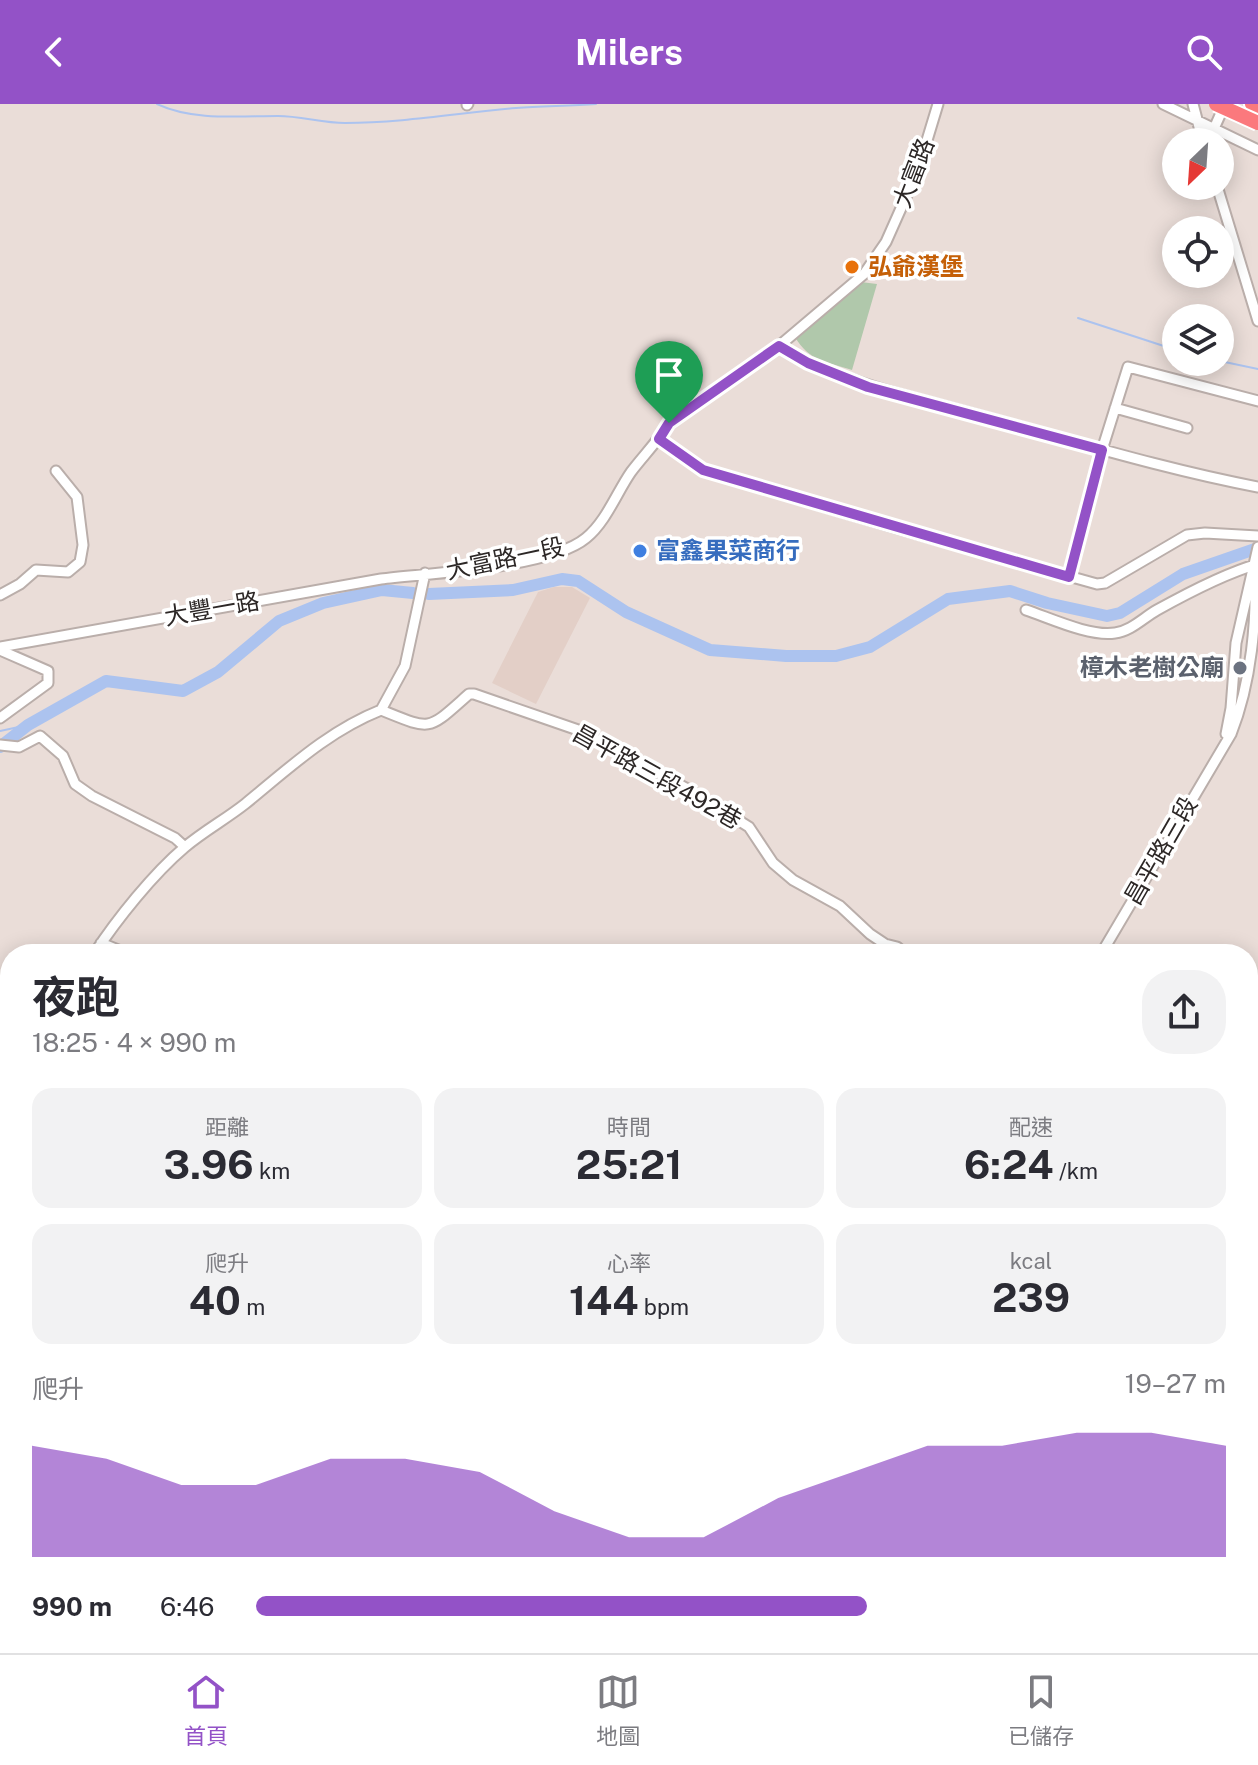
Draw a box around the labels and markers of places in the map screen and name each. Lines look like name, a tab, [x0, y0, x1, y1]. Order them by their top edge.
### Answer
place label: 弘爺漢堡	[868, 252, 964, 280]
marker: 弘爺漢堡	[843, 258, 861, 276]
pin	[635, 341, 703, 423]
place label: 富鑫果菜商行	[656, 536, 800, 564]
marker: 富鑫果菜商行	[631, 542, 649, 560]
place label: 樟木老樹公廟	[1080, 653, 1224, 681]
marker: 樟木老樹公廟	[1231, 659, 1249, 677]

